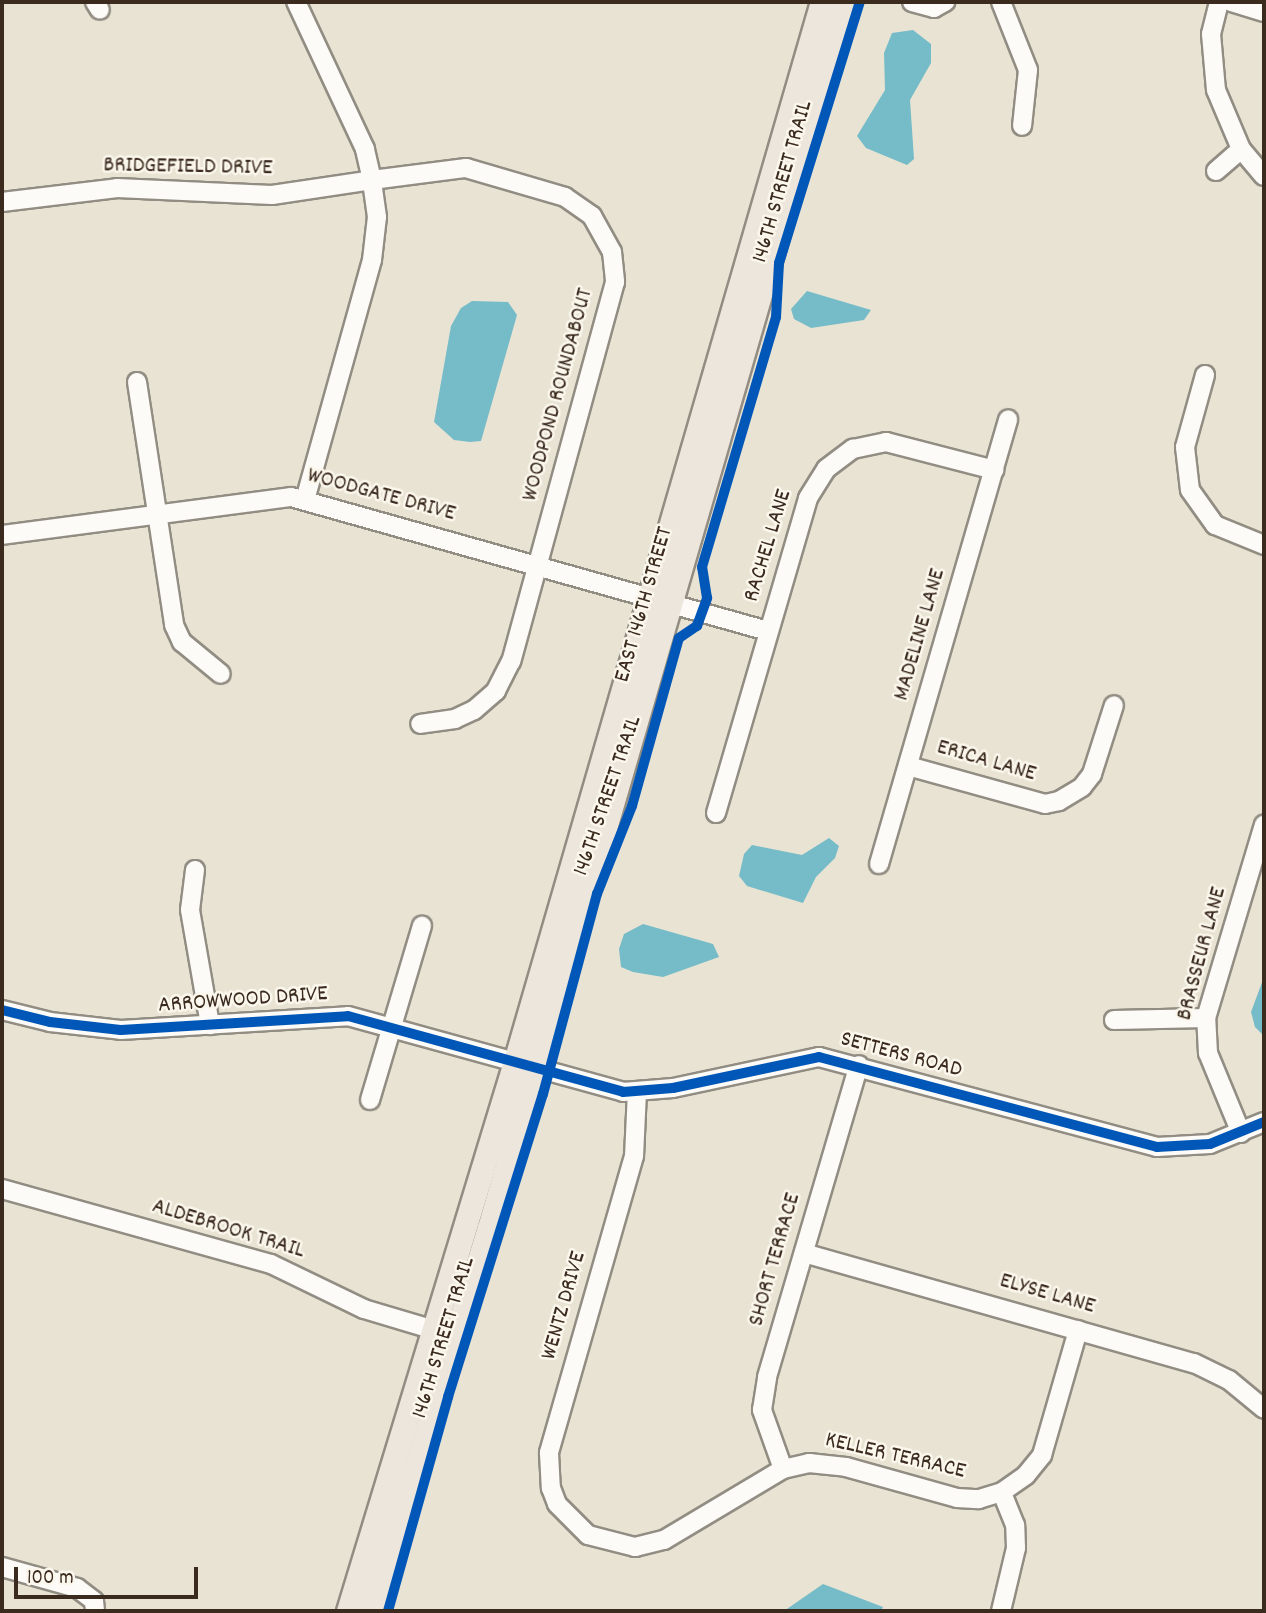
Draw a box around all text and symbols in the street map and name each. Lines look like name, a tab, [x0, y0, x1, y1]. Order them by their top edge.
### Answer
street label: 146TH STREET TRAIL	[748, 98, 820, 266]
street label: BRIDGEFIELD DRIVE	[103, 153, 273, 183]
street label: WOODPOND ROUNDABOUT	[517, 286, 601, 504]
street label: WOODGATE DRIVE	[304, 463, 458, 529]
street label: RACHEL LANE	[739, 487, 799, 605]
street label: EAST 146TH STREET	[610, 524, 680, 686]
street label: MADELINE LANE	[889, 566, 953, 704]
street label: 146TH STREET TRAIL	[569, 712, 649, 880]
street label: ERICA LANE	[933, 735, 1039, 789]
street label: BRASSEUR LANE	[1172, 884, 1234, 1024]
street label: ARROWWOOD DRIVE	[157, 981, 329, 1021]
street label: SETTERS ROAD	[837, 1027, 965, 1085]
street label: SHORT TERRACE	[744, 1190, 808, 1330]
street label: ALDEBROOK TRAIL	[148, 1194, 308, 1266]
street label: WENTZ DRIVE	[536, 1249, 594, 1363]
street label: 146TH STREET TRAIL	[407, 1254, 483, 1422]
street label: ELYSE LANE	[996, 1268, 1098, 1322]
street label: KELLER TERRACE	[822, 1427, 968, 1487]
scale bar	[18, 1554, 201, 1598]
text: 100 m	[27, 1564, 74, 1594]

